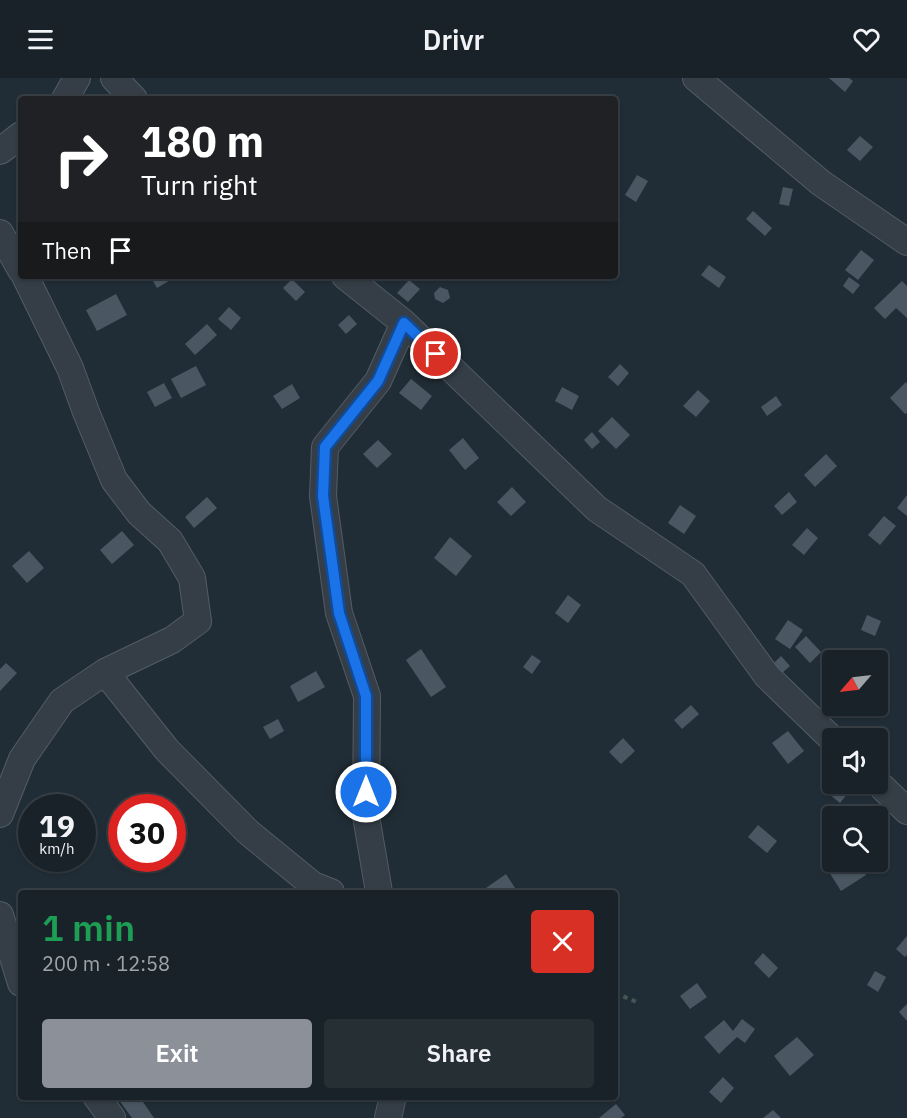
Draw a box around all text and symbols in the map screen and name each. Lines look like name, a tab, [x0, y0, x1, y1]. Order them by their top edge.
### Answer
text: Drivr	[423, 22, 484, 57]
icon: menu	[24, 23, 57, 56]
icon: heart	[850, 23, 883, 56]
text: 180 m	[141, 114, 264, 169]
icon: right	[42, 120, 120, 198]
text: Turn right	[141, 167, 258, 202]
icon: arrive	[104, 234, 137, 267]
text: Then	[42, 236, 92, 265]
pin	[410, 328, 461, 379]
icon: arrive	[419, 337, 452, 370]
north arrow	[822, 650, 888, 716]
map controls	[822, 650, 888, 872]
button: sound	[822, 728, 888, 794]
position arrow	[334, 760, 398, 824]
speed limit sign: 30	[108, 794, 186, 872]
text: 19	[39, 806, 75, 845]
button: search	[822, 806, 888, 872]
text: km/h	[39, 839, 75, 858]
text: 1 min	[42, 904, 135, 951]
button: close	[531, 910, 594, 973]
text: 200 m · 12:58	[42, 950, 170, 977]
button: Exit	[42, 1019, 312, 1088]
button: Share	[324, 1019, 594, 1088]

